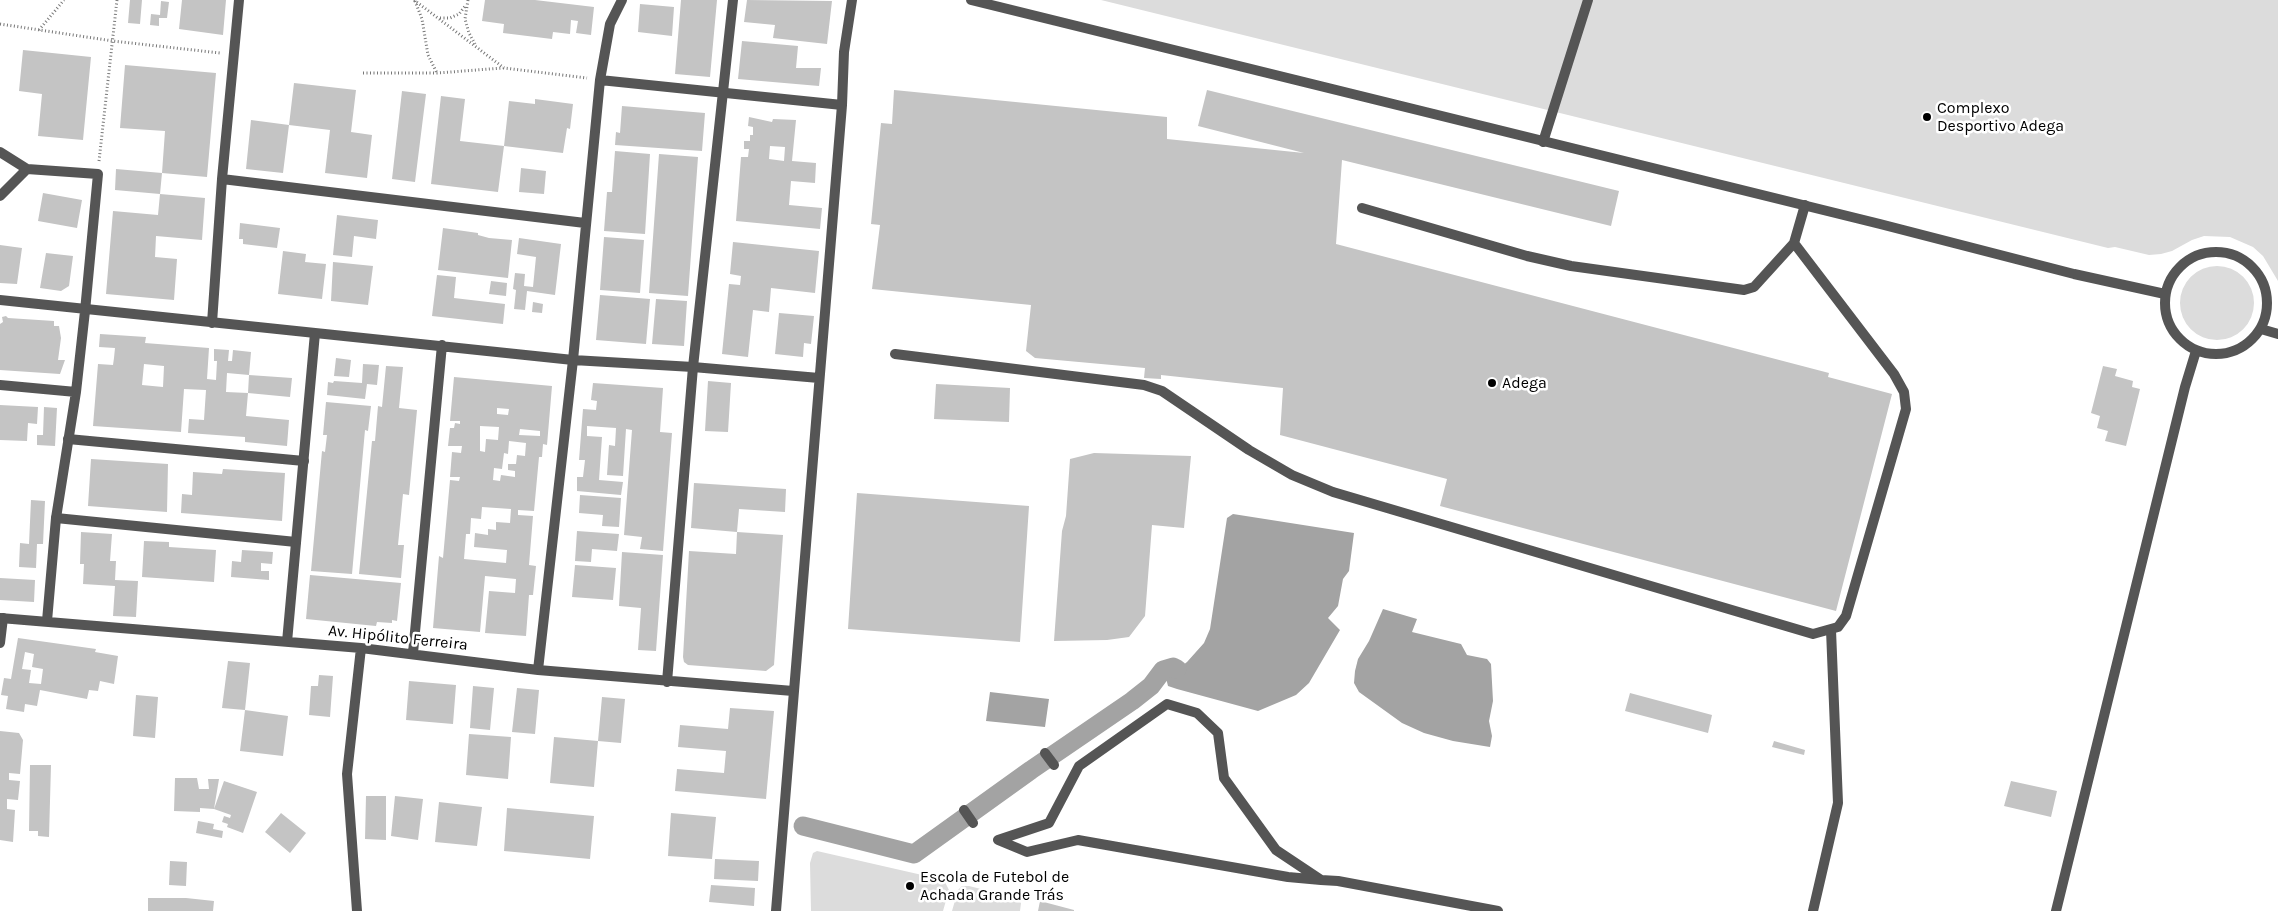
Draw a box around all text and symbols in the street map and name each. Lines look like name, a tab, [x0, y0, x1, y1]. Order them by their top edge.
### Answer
place label: Complexo Desportivo Adega	[1937, 98, 2064, 136]
marker: Complexo Desportivo Adega	[1921, 111, 1933, 123]
place label: Adega	[1502, 373, 1547, 393]
marker: Adega	[1486, 377, 1498, 389]
street label: Av. Hipólito Ferreira	[327, 621, 469, 655]
place label: Escola de Futebol de Achada Grande Trás	[920, 867, 1069, 905]
marker: Escola de Futebol de Achada Grande Trás	[904, 880, 916, 892]

